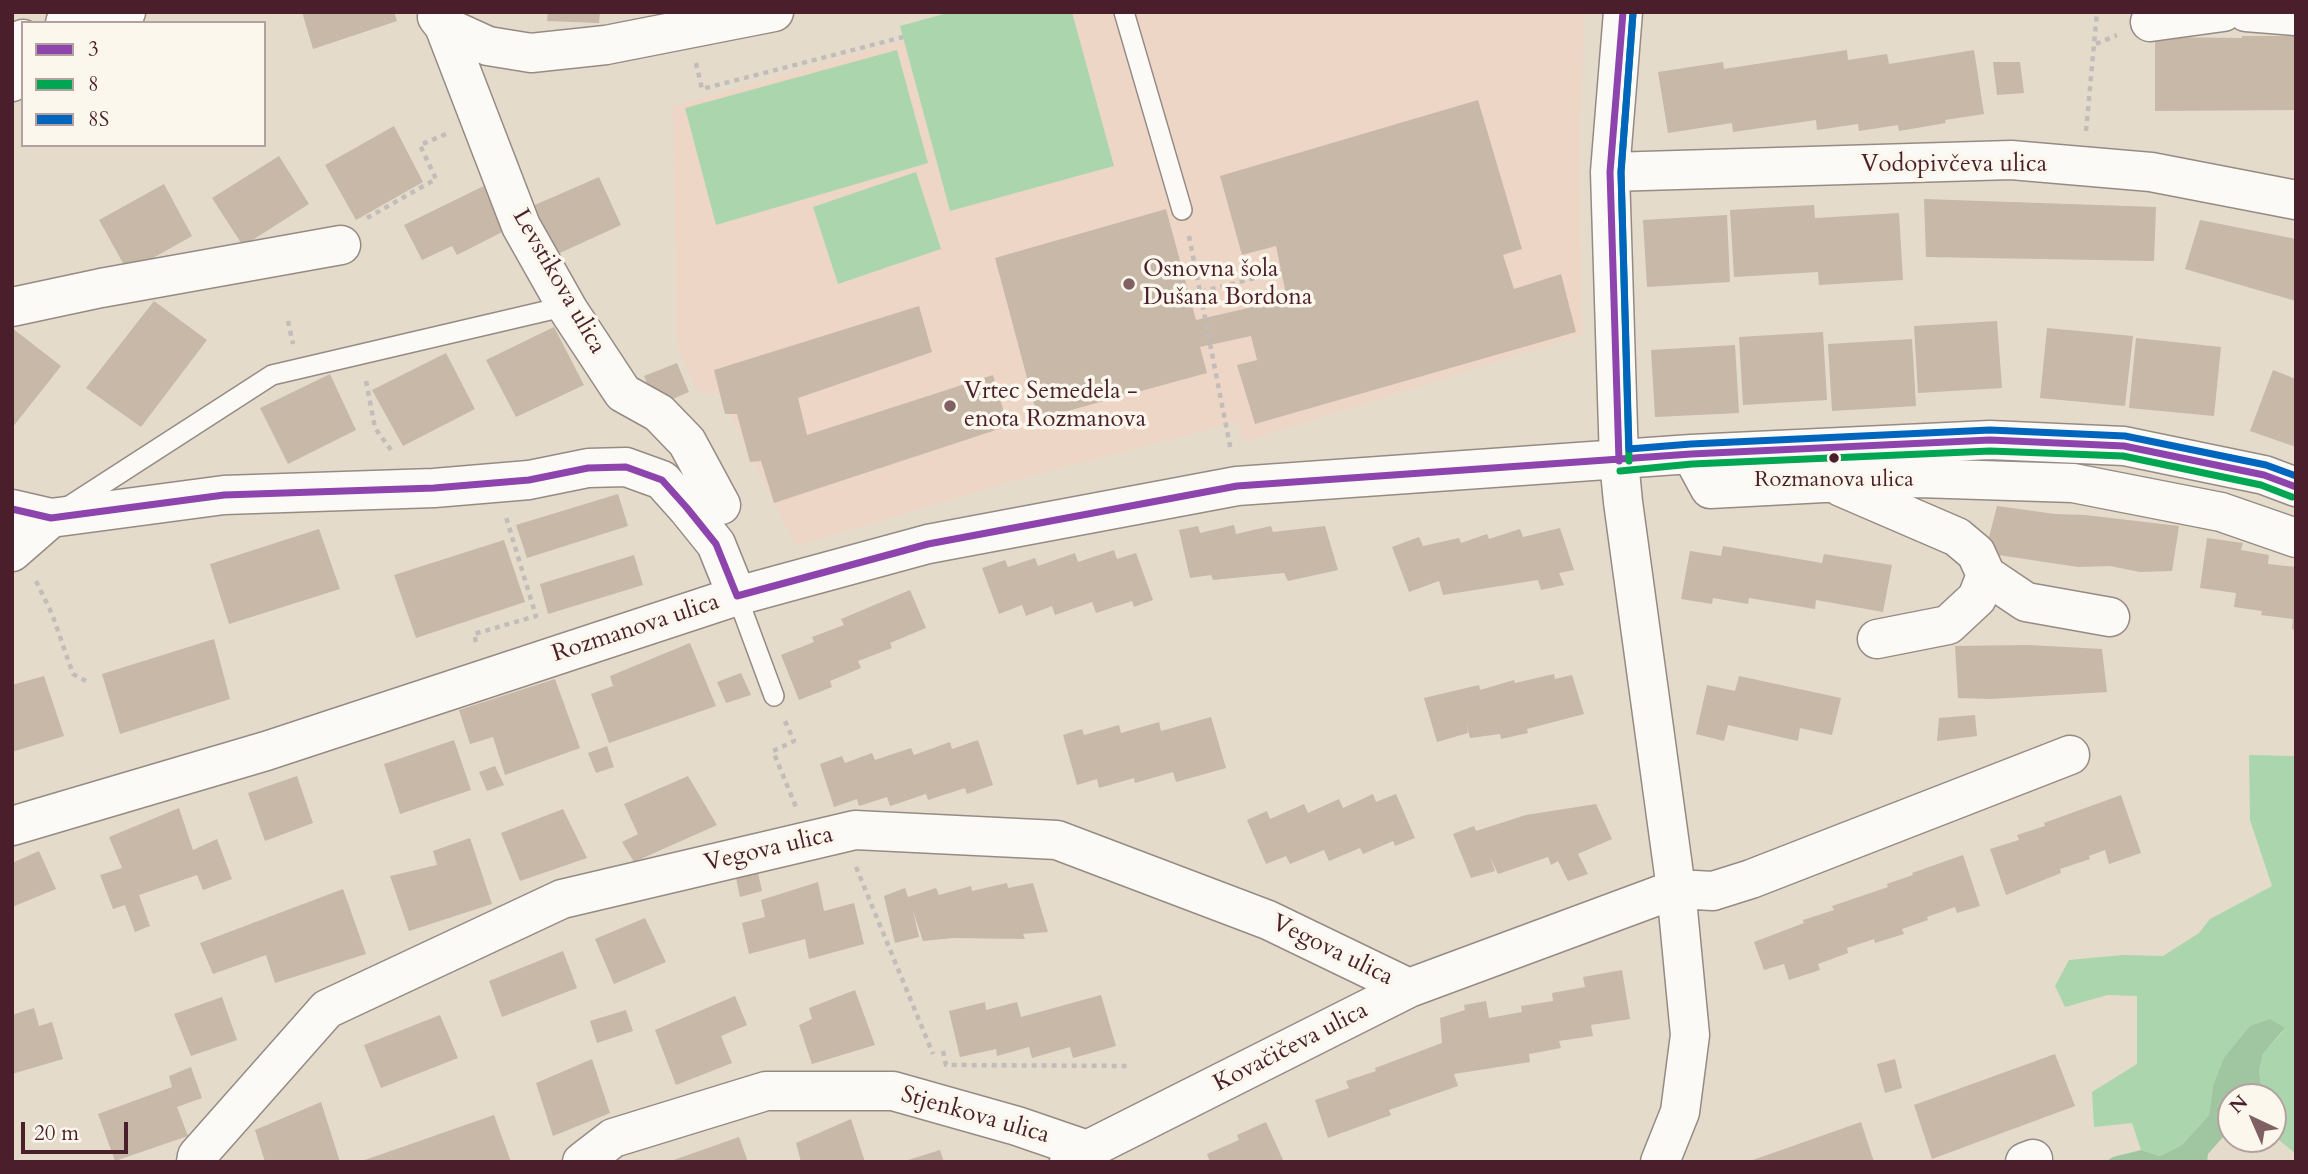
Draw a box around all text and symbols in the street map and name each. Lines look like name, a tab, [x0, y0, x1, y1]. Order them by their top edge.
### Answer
legend	[21, 21, 266, 147]
text: 3	[88, 35, 99, 64]
text: 8	[88, 70, 99, 99]
text: 8S	[88, 105, 109, 134]
street label: Vodopivčeva ulica	[1861, 151, 2047, 179]
street label: Levstikova ulica	[505, 205, 611, 359]
place label: Osnovna šola Dušana Bordona	[1143, 256, 1312, 312]
marker: Osnovna šola Dušana Bordona	[1121, 276, 1137, 292]
place label: Vrtec Semedela - enota Rozmanova	[964, 378, 1146, 434]
marker: Vrtec Semedela - enota Rozmanova	[942, 398, 958, 414]
marker: Rozmanova ulica	[1827, 451, 1841, 465]
place label: Rozmanova ulica	[1754, 468, 1914, 494]
street label: Rozmanova ulica	[549, 588, 723, 670]
street label: Vegova ulica	[702, 821, 836, 879]
street label: Vegova ulica	[1267, 909, 1397, 993]
street label: Kovačičeva ulica	[1209, 997, 1373, 1099]
street label: Stjenkova ulica	[897, 1081, 1053, 1151]
north arrow	[2217, 1083, 2287, 1153]
text: N	[2224, 1089, 2254, 1119]
scale bar	[24, 1108, 131, 1152]
text: 20 m	[34, 1119, 79, 1148]

